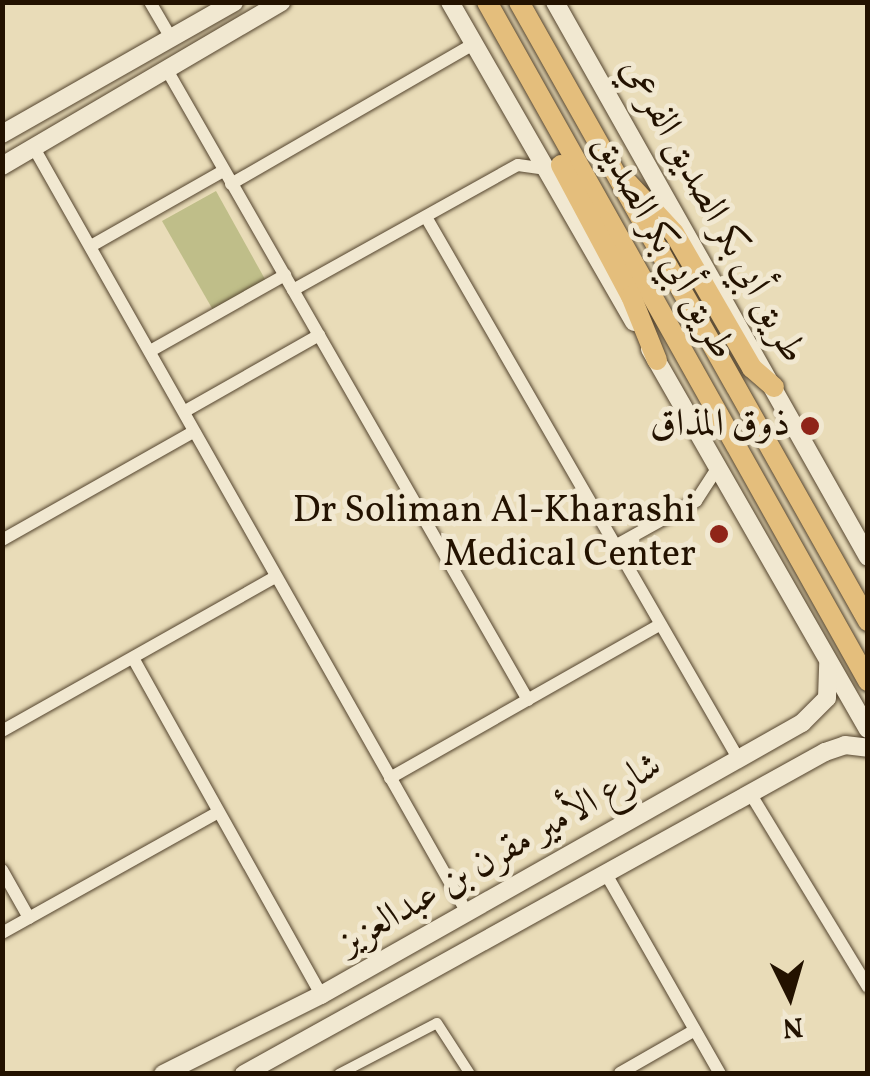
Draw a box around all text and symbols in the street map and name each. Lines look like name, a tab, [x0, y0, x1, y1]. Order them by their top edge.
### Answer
street label: طريق أبي بكر الصديق الفرعي	[609, 50, 815, 372]
street label: طريق أبي بكر الصديق	[582, 126, 744, 368]
place label: ذوق المذاق	[650, 403, 790, 449]
marker: ذوق المذاق	[799, 415, 821, 437]
place label: Dr Soliman Al-Kharashi Medical Center	[293, 489, 696, 578]
marker: Dr Soliman Al-Kharashi Medical Center	[706, 521, 732, 547]
street label: شارع الأمير مقرن بن عبدالعزيز	[331, 744, 671, 966]
north arrow	[740, 946, 840, 1046]
text: N	[781, 1006, 804, 1047]

